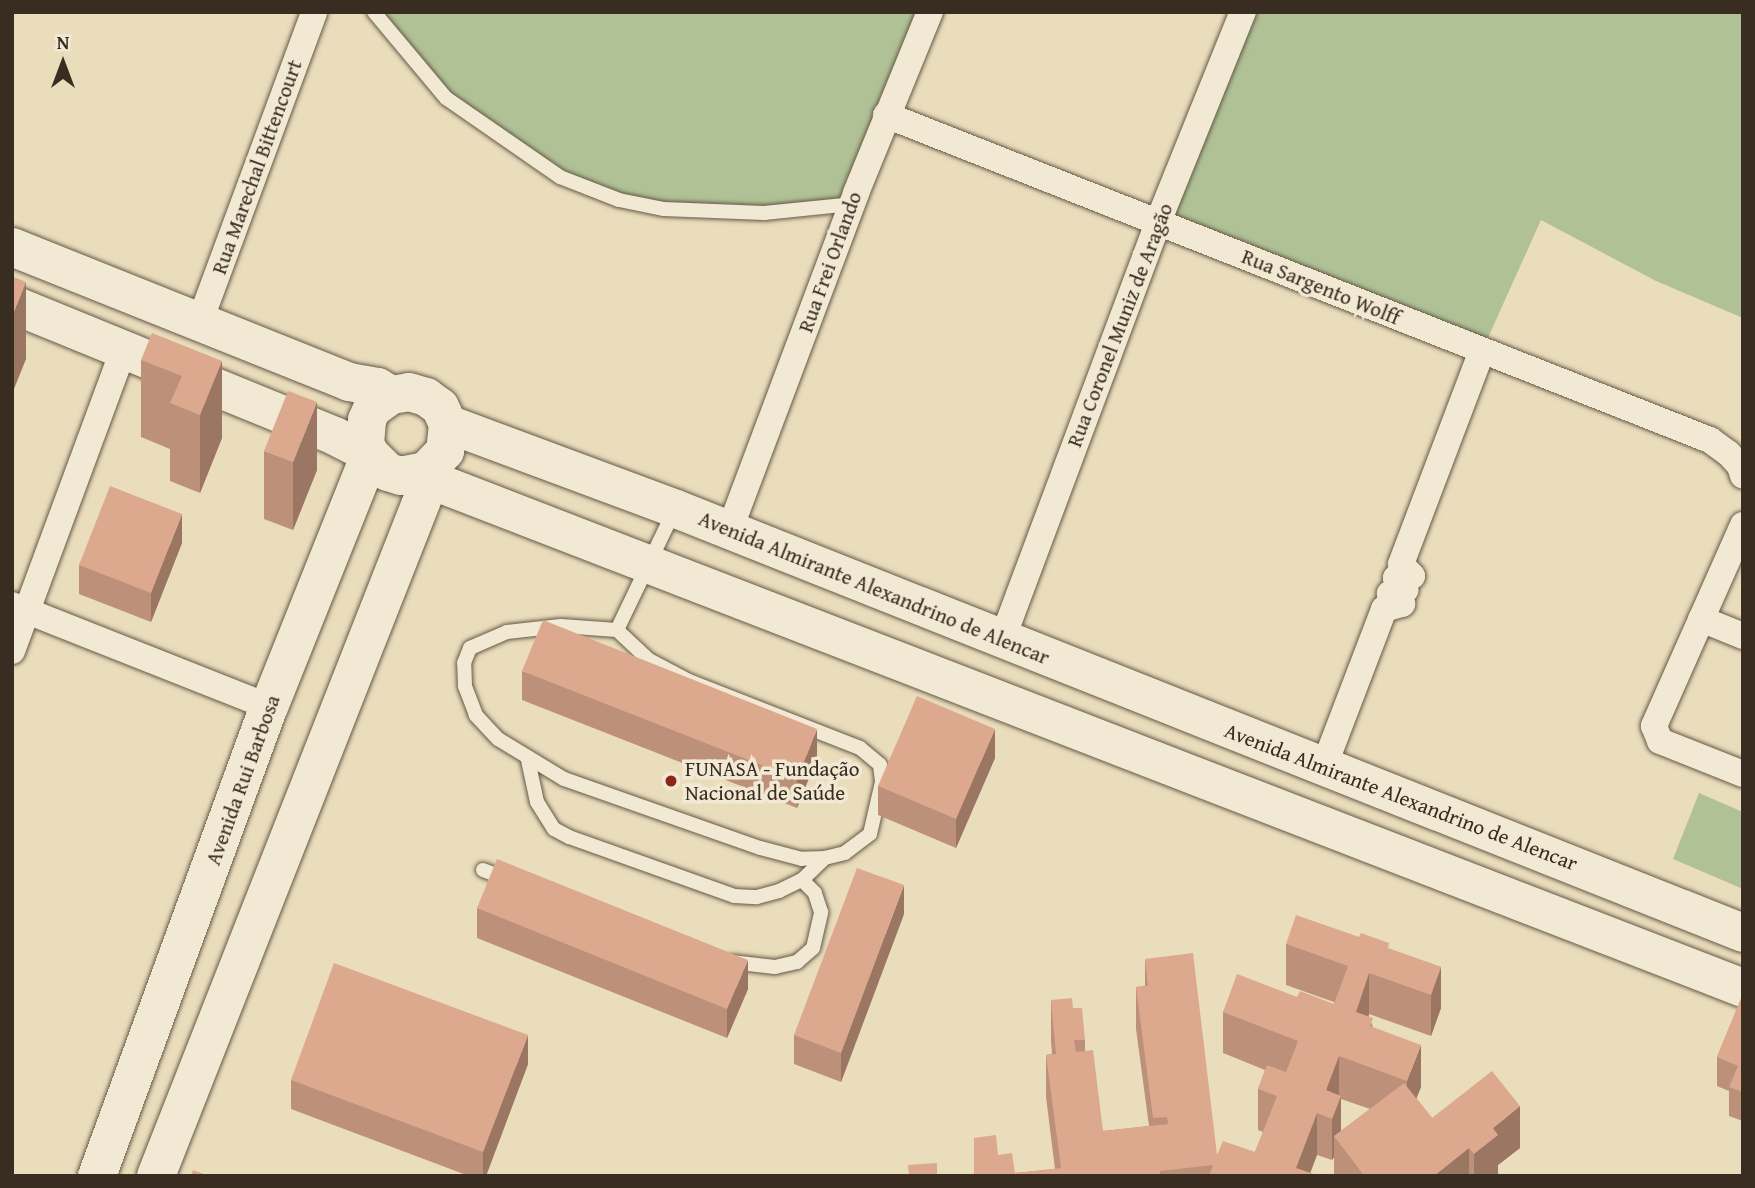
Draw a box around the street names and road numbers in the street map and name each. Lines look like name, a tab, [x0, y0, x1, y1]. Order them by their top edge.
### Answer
street label: Rua Marechal Bittencourt	[206, 56, 308, 278]
street label: Rua Frei Orlando	[793, 188, 867, 336]
street label: Rua Coronel Muniz de Aragão	[1062, 199, 1178, 451]
street label: Rua Sargento Wolff	[1238, 244, 1404, 330]
street label: Avenida Almirante Alexandrino de Alencar	[695, 506, 1053, 670]
street label: Avenida Rui Barbosa	[201, 691, 285, 869]
street label: Avenida Almirante Alexandrino de Alencar	[1221, 718, 1581, 876]

